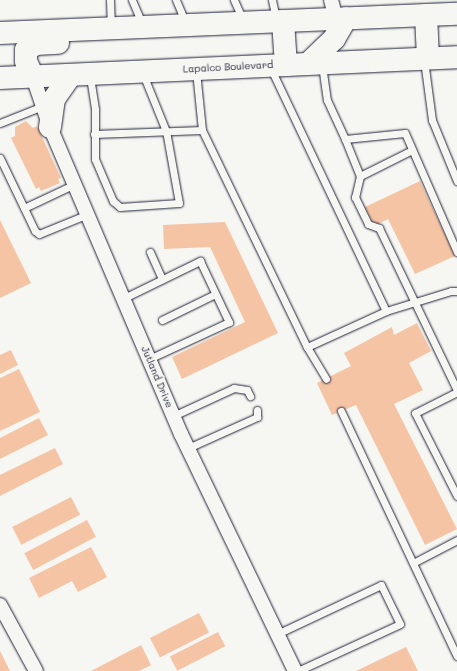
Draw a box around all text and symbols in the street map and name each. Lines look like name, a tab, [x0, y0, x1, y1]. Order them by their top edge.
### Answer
street label: Lapalco Boulevard	[182, 59, 274, 75]
street label: Jutland Drive	[139, 344, 175, 410]

